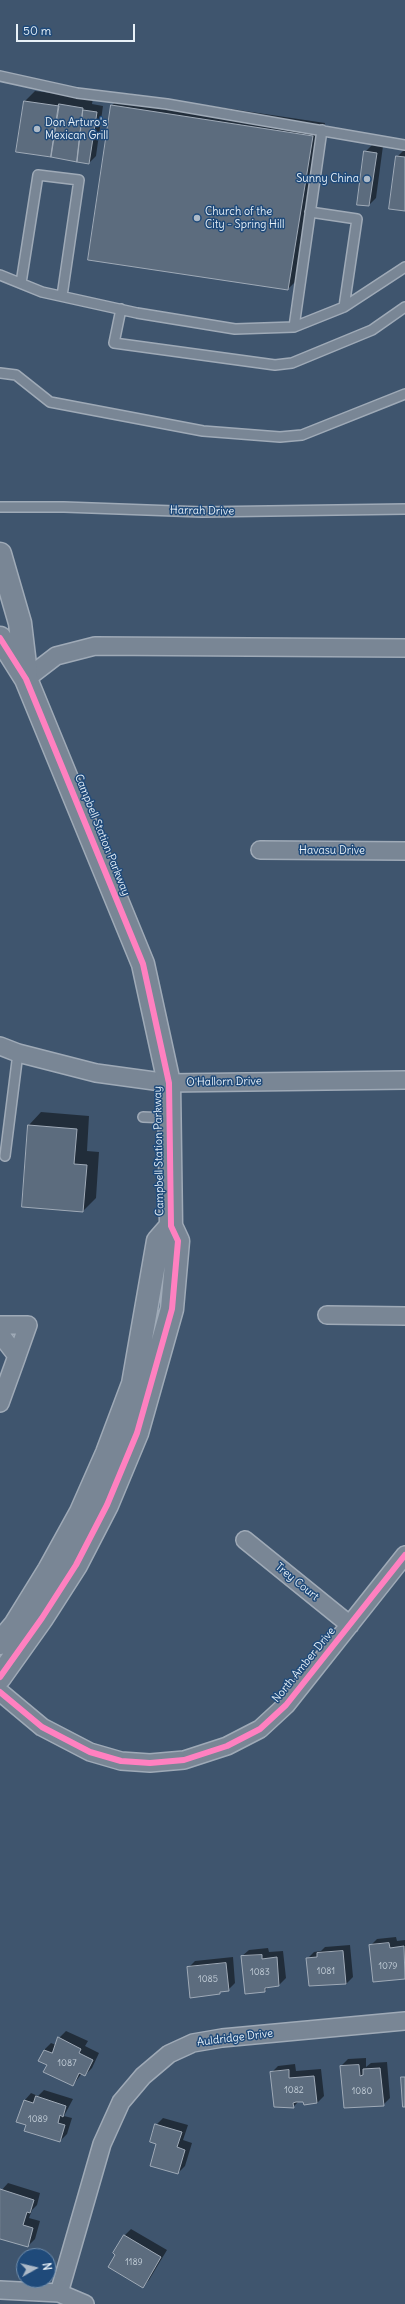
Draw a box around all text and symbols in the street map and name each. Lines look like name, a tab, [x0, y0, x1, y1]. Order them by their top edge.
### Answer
scale bar	[18, 16, 137, 42]
text: 50 m	[23, 23, 51, 38]
place label: Don Arturo's Mexican Grill	[45, 116, 108, 142]
marker: Don Arturo's Mexican Grill	[32, 124, 42, 134]
place label: Sunny China	[296, 172, 359, 186]
marker: Sunny China	[362, 174, 372, 184]
place label: Church of the City - Spring Hill	[205, 205, 284, 231]
marker: Church of the City - Spring Hill	[192, 213, 202, 223]
street label: Harrah Drive	[170, 504, 234, 518]
street label: Campbell Station Parkway	[72, 772, 132, 898]
street label: Havasu Drive	[299, 844, 365, 858]
street label: O'Hallorn Drive	[186, 1075, 262, 1089]
street label: Campbell Station Parkway	[151, 1086, 167, 1216]
street label: Trey Court	[273, 1561, 321, 1603]
street label: North Amber Drive	[270, 1625, 338, 1705]
house number: 1079	[379, 1961, 397, 1971]
house number: 1081	[317, 1966, 335, 1976]
house number: 1083	[250, 1967, 270, 1977]
house number: 1085	[198, 1974, 218, 1984]
street label: Auldridge Drive	[196, 2027, 274, 2049]
house number: 1087	[57, 2058, 77, 2068]
house number: 1082	[284, 2085, 304, 2095]
house number: 1080	[352, 2086, 372, 2096]
house number: 1089	[28, 2114, 48, 2124]
north arrow	[16, 2248, 56, 2288]
house number: 1189	[125, 2257, 143, 2267]
text: N	[39, 2262, 54, 2271]

